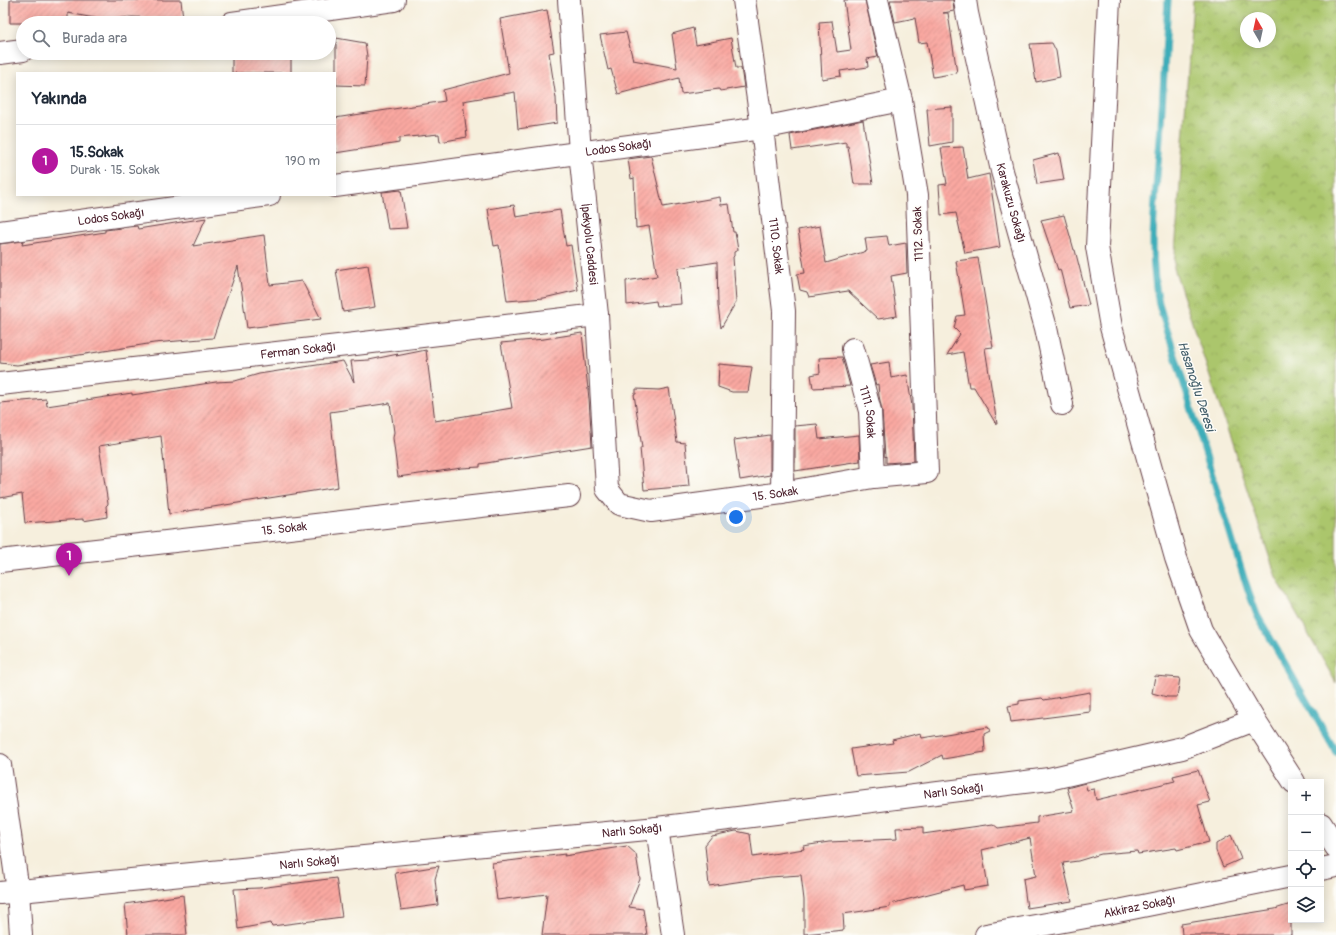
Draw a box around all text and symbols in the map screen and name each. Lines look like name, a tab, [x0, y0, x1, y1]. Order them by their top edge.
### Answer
north arrow	[1240, 12, 1276, 48]
search box	[16, 16, 336, 60]
icon: search	[30, 27, 52, 49]
text: Burada ara	[62, 29, 127, 48]
text: Yakında	[32, 88, 87, 109]
street label: Lodos Sokağı	[584, 136, 653, 160]
text: 15.Sokak	[70, 143, 124, 162]
text: 1	[42, 153, 48, 169]
text: 190 m	[285, 153, 320, 169]
text: Durak · 15. Sokak	[70, 162, 160, 178]
street label: Karakuzu Sokağı	[992, 162, 1029, 245]
street label: İpekyolu Caddesi	[577, 202, 601, 286]
street label: Lodos Sokağı	[77, 205, 145, 229]
street label: 1112. Sokak	[910, 206, 927, 262]
street label: 1110. Sokak	[765, 217, 787, 275]
street label: Ferman Sokağı	[260, 339, 337, 363]
water label: Hasanoğlu Deresi	[1174, 339, 1219, 435]
street label: 1111. Sokak	[855, 384, 878, 439]
street label: 15. Sokak	[752, 483, 799, 505]
your location	[726, 507, 746, 527]
street label: 15. Sokak	[261, 519, 308, 539]
pin: 1	[56, 543, 82, 576]
map controls	[1288, 779, 1324, 923]
button: +	[1288, 779, 1324, 815]
street label: Narlı Sokağı	[923, 780, 984, 803]
button: −	[1288, 815, 1324, 851]
street label: Narlı Sokağı	[601, 820, 663, 841]
button: locate	[1288, 851, 1324, 887]
street label: Narlı Sokağı	[279, 852, 340, 873]
button: layers	[1288, 887, 1324, 923]
street label: Akkiraz Sokağı	[1102, 893, 1177, 922]

